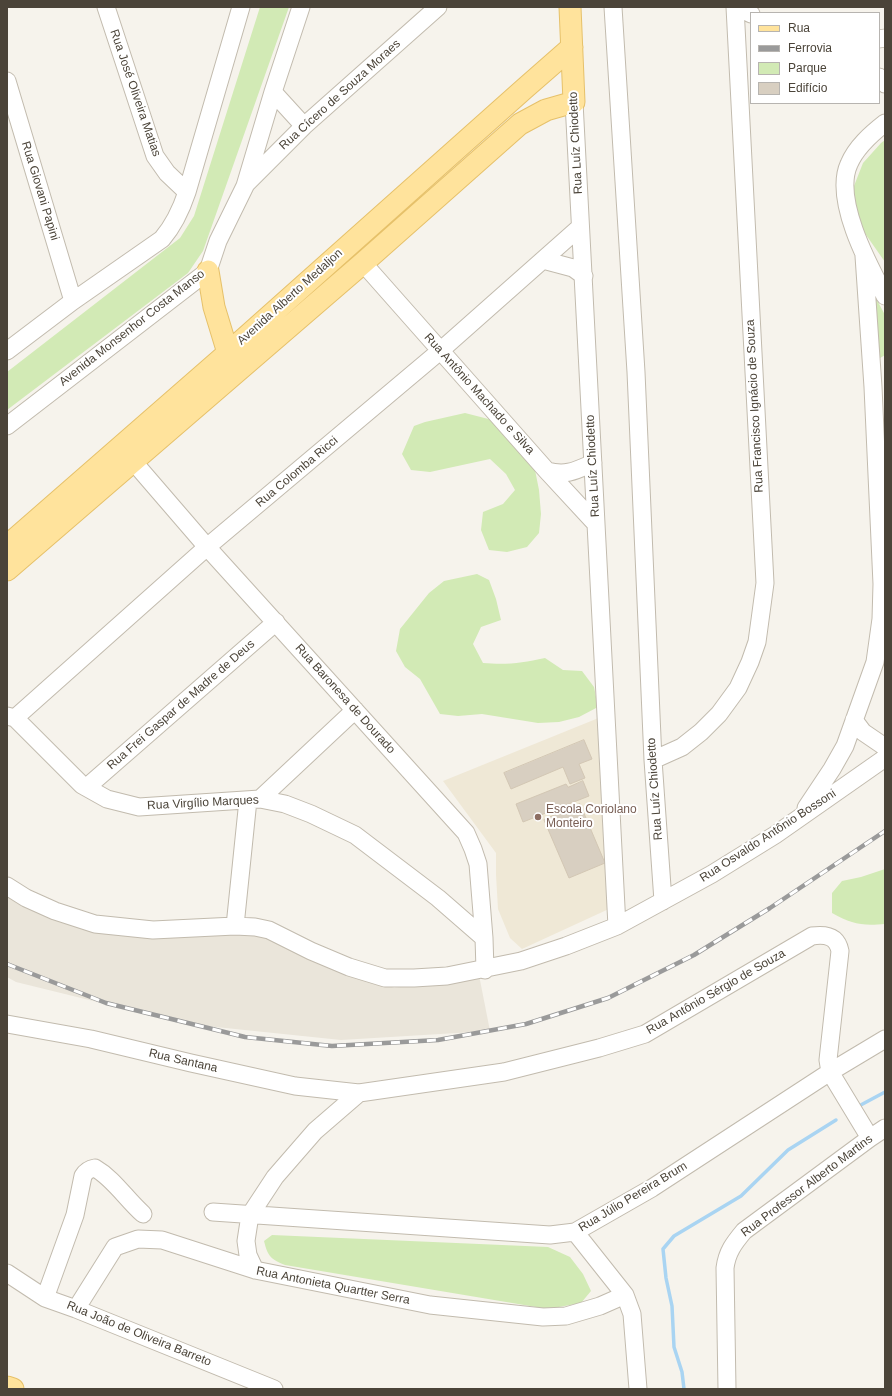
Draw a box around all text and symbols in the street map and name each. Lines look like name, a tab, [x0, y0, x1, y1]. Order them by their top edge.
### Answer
legend	[750, 12, 880, 104]
text: Rua	[788, 21, 810, 35]
street label: Rua José Oliveira Matias	[106, 28, 164, 158]
street label: Rua Cícero de Souza Moraes	[276, 37, 404, 153]
text: Ferrovia	[788, 41, 832, 55]
text: Parque	[788, 61, 827, 75]
text: Edifício	[788, 81, 827, 95]
street label: Rua Luíz Chiodetto	[566, 91, 586, 195]
street label: Rua Giovani Papini	[18, 140, 62, 242]
street label: Avenida Alberto Medaljon	[234, 246, 346, 348]
street label: Avenida Monsenhor Costa Manso	[56, 267, 208, 389]
street label: Rua Francisco Ignácio de Souza	[743, 319, 767, 493]
street label: Rua Antônio Machado e Silva	[421, 330, 537, 458]
street label: Rua Luíz Chiodetto	[583, 414, 603, 518]
street label: Rua Colomba Ricci	[253, 433, 341, 511]
street label: Rua Frei Gaspar de Madre de Deus	[104, 637, 258, 773]
street label: Rua Baronesa de Dourado	[292, 641, 398, 757]
street label: Rua Luíz Chiodetto	[644, 737, 666, 841]
street label: Rua Osvaldo Antônio Bossoni	[697, 787, 839, 885]
street label: Rua Virgílio Marques	[147, 793, 259, 813]
place label: Escola Coriolano Monteiro	[546, 803, 637, 831]
marker: Escola Coriolano Monteiro	[533, 812, 543, 822]
street label: Rua Antônio Sérgio de Souza	[644, 946, 788, 1038]
street label: Rua Santana	[147, 1046, 219, 1076]
street label: Rua Professor Alberto Martins	[738, 1132, 876, 1240]
street label: Rua Júlio Pereira Brum	[576, 1159, 690, 1235]
street label: Rua Antonieta Quartter Serra	[255, 1264, 411, 1308]
street label: Rua João de Oliveira Barreto	[65, 1298, 213, 1370]

